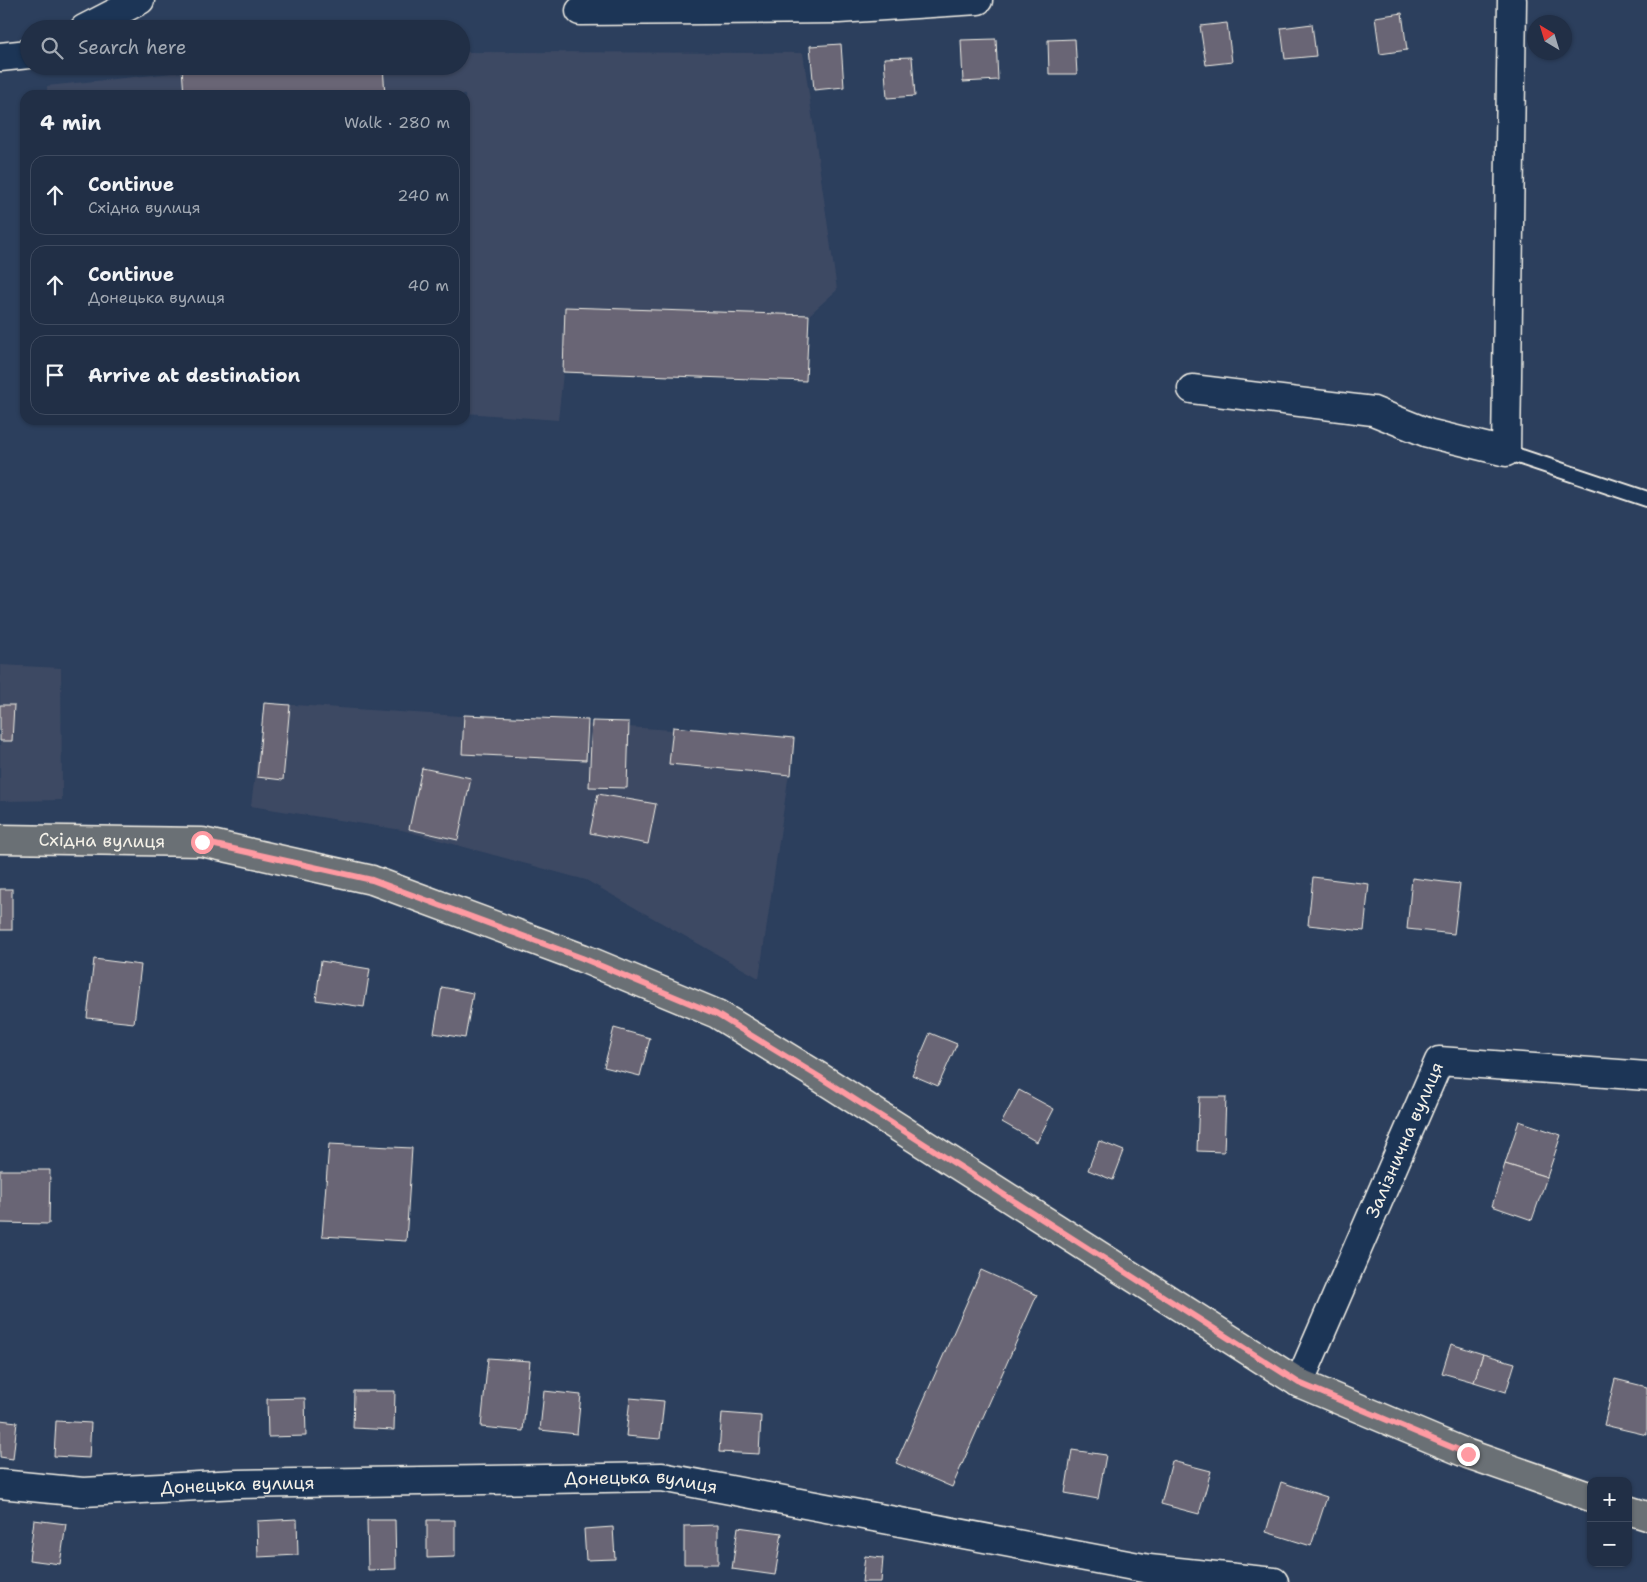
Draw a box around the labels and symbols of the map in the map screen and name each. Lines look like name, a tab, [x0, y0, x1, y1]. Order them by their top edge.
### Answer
north arrow	[1527, 15, 1572, 60]
street label: Східна вулиця	[38, 828, 166, 853]
route start	[191, 831, 214, 854]
street label: Залізнична вулиця	[1360, 1058, 1449, 1222]
route end	[1457, 1443, 1480, 1466]
street label: Донецька вулиця	[564, 1465, 720, 1499]
street label: Донецька вулиця	[160, 1471, 315, 1500]

